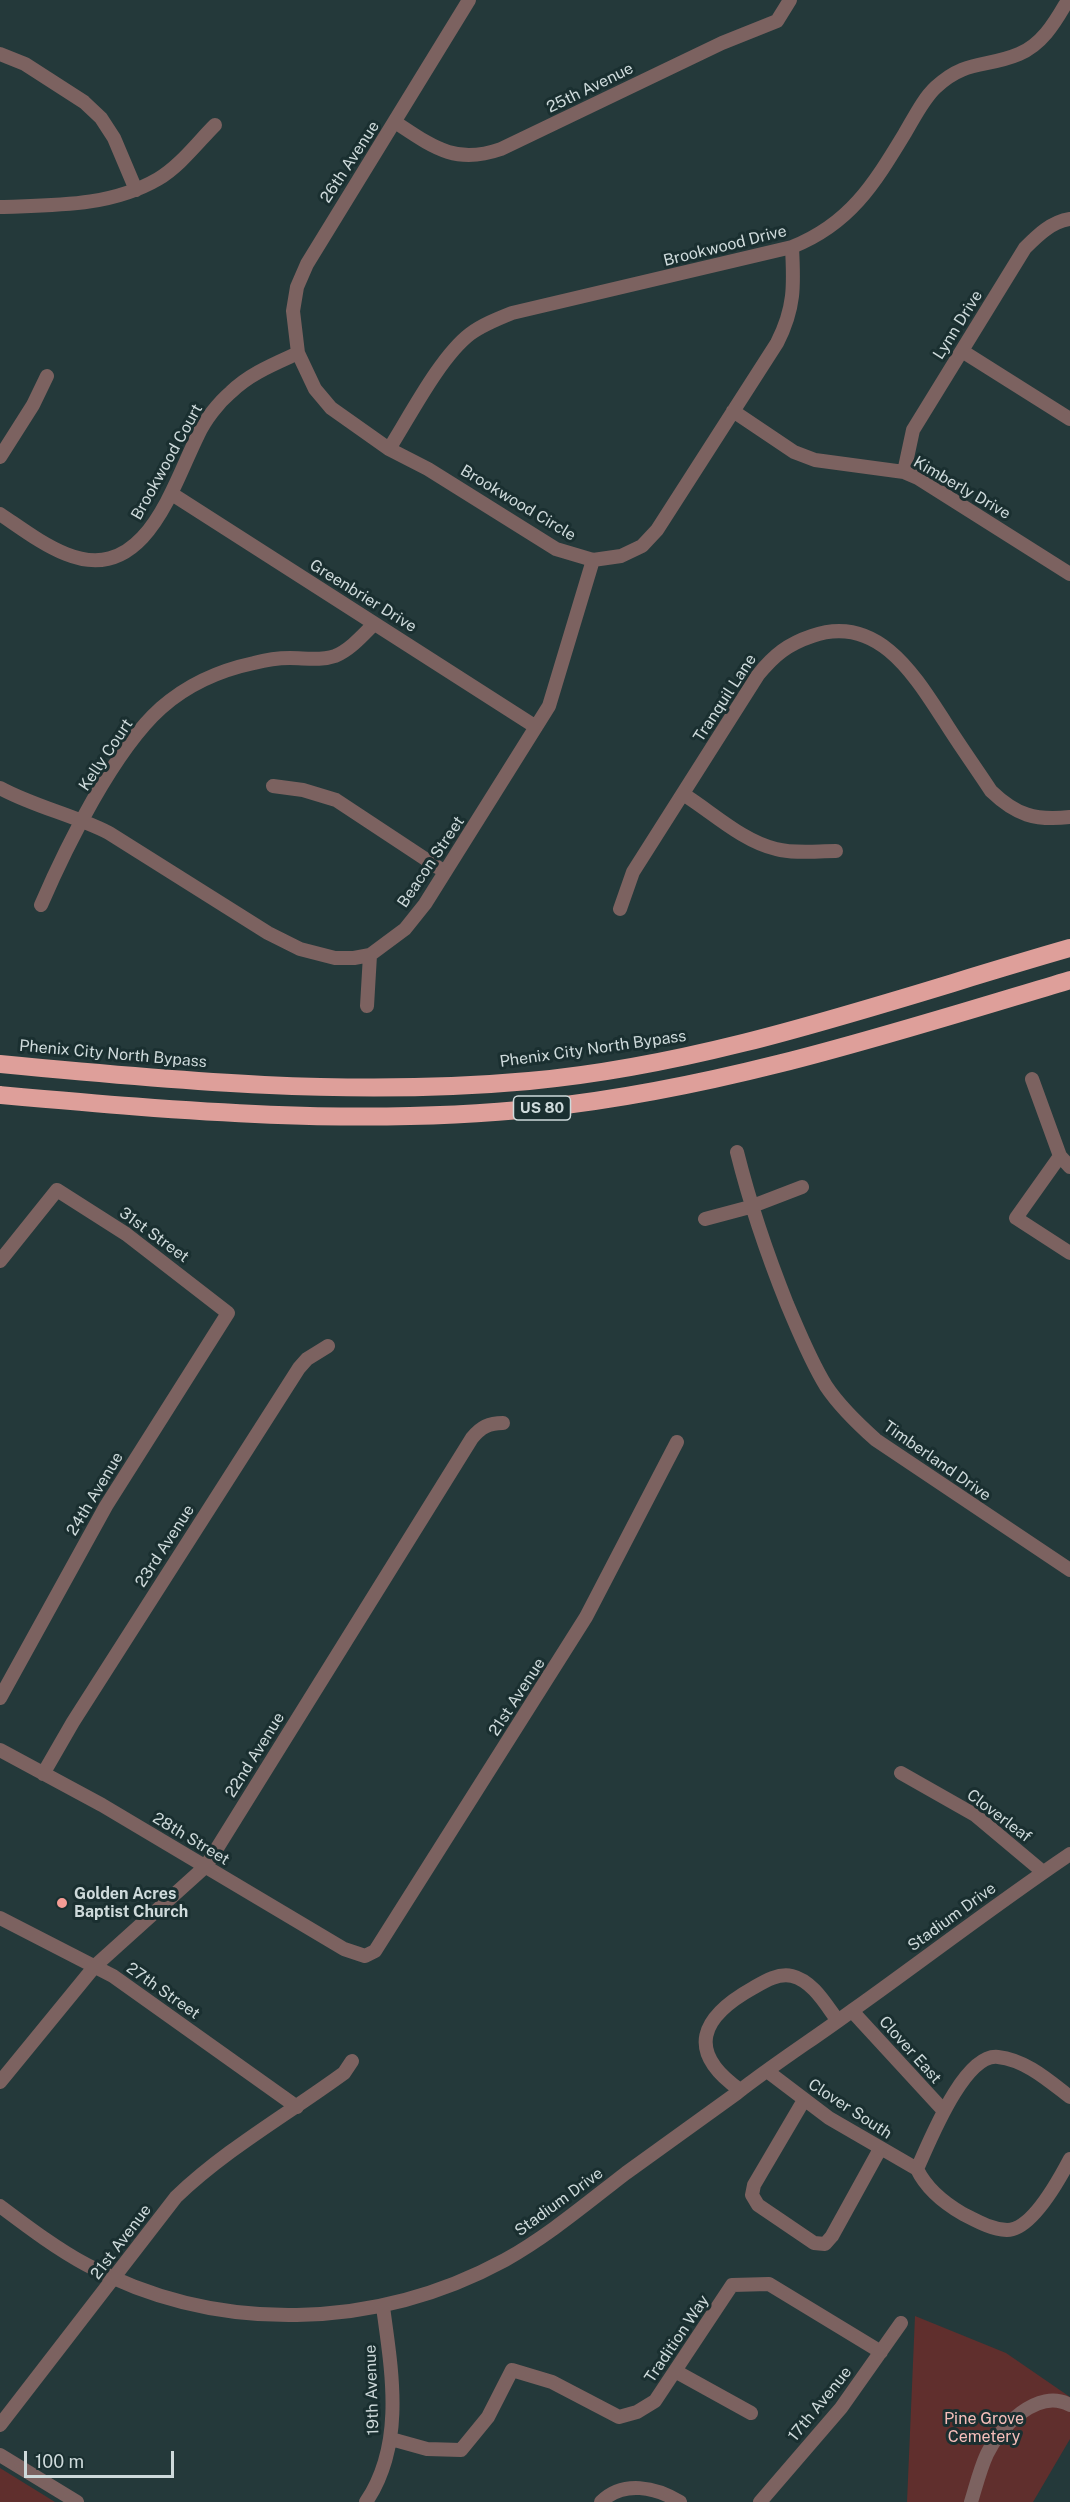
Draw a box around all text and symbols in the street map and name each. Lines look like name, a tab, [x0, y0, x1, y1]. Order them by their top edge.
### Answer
street label: 25th Avenue	[544, 59, 636, 117]
street label: 26th Avenue	[316, 117, 384, 207]
street label: Brookwood Drive	[661, 221, 789, 271]
street label: Lynn Drive	[929, 287, 987, 363]
street label: Brookwood Court	[127, 401, 207, 523]
street label: Kimberly Drive	[910, 452, 1014, 524]
street label: Brookwood Circle	[457, 461, 579, 545]
street label: Greenbrier Drive	[306, 555, 420, 637]
street label: Tranquil Lane	[689, 650, 761, 746]
street label: Kelly Court	[75, 715, 137, 795]
street label: Beacon Street	[393, 813, 469, 911]
street label: Phenix City North Bypass	[498, 1026, 688, 1072]
street label: Phenix City North Bypass	[18, 1036, 208, 1072]
road number: US 80	[514, 1096, 570, 1120]
street label: 31st Street	[115, 1203, 193, 1267]
street label: Timberland Drive	[880, 1417, 994, 1505]
street label: 24th Avenue	[63, 1449, 127, 1539]
street label: 23rd Avenue	[131, 1501, 199, 1591]
street label: 21st Avenue	[485, 1654, 549, 1740]
street label: 22nd Avenue	[221, 1709, 289, 1801]
street label: Cloverleaf	[963, 1785, 1035, 1847]
street label: 28th Street	[149, 1809, 233, 1869]
street label: Stadium Drive	[904, 1879, 1000, 1955]
place label: Golden Acres Baptist Church	[74, 1884, 188, 1922]
marker: Golden Acres Baptist Church	[55, 1896, 69, 1910]
street label: 27th Street	[123, 1959, 203, 2023]
street label: Clover East	[875, 2012, 945, 2088]
street label: Clover South	[805, 2075, 895, 2143]
street label: Stadium Drive	[511, 2164, 607, 2240]
street label: 21st Avenue	[87, 2201, 155, 2283]
street label: Tradition Way	[641, 2292, 713, 2386]
street label: 19th Avenue	[361, 2344, 383, 2436]
street label: 17th Avenue	[784, 2363, 856, 2445]
park label: Pine Grove Cemetery	[944, 2409, 1024, 2447]
scale bar	[27, 2439, 177, 2477]
text: 100 m	[35, 2451, 84, 2472]

